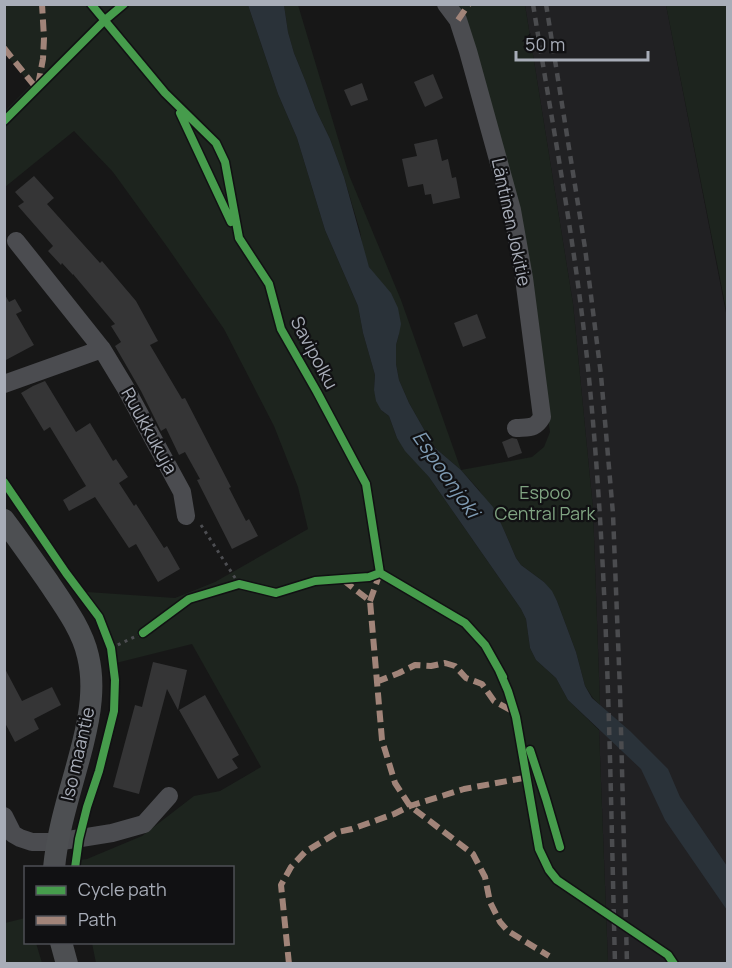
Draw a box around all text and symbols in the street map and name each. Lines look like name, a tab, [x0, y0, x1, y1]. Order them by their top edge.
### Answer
scale bar	[516, 24, 648, 62]
text: 50 m	[525, 32, 565, 56]
street label: Läntinen Jokitie	[487, 155, 537, 288]
street label: Savipolku	[286, 312, 344, 393]
street label: Ruukkukuja	[116, 383, 184, 478]
water label: Espoonjoki	[406, 425, 488, 525]
park label: Espoo Central Park	[495, 480, 596, 525]
street label: Iso maantie	[55, 704, 99, 803]
legend	[24, 866, 234, 944]
text: Cycle path	[78, 877, 167, 901]
text: Path	[78, 907, 116, 931]

